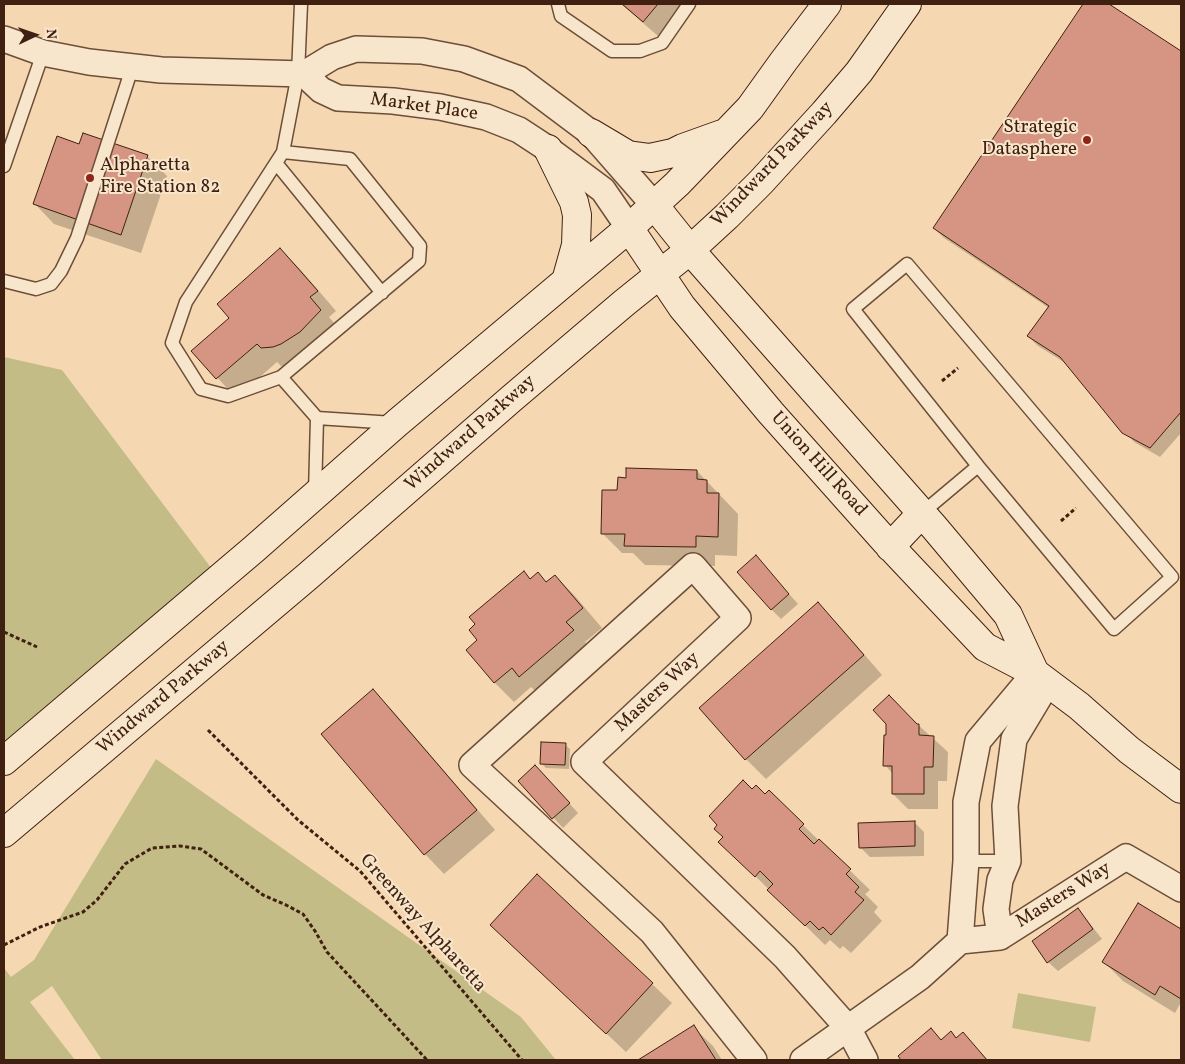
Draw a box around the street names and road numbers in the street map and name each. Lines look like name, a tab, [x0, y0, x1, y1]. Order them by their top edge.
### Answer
street label: Market Place	[369, 89, 479, 127]
street label: Windward Parkway	[707, 98, 839, 232]
street label: Windward Parkway	[401, 371, 541, 497]
street label: Union Hill Road	[765, 408, 871, 522]
street label: Windward Parkway	[93, 636, 235, 760]
street label: Masters Way	[611, 648, 705, 738]
street label: Greenway Alpharetta	[354, 850, 490, 998]
street label: Masters Way	[1012, 858, 1116, 934]

